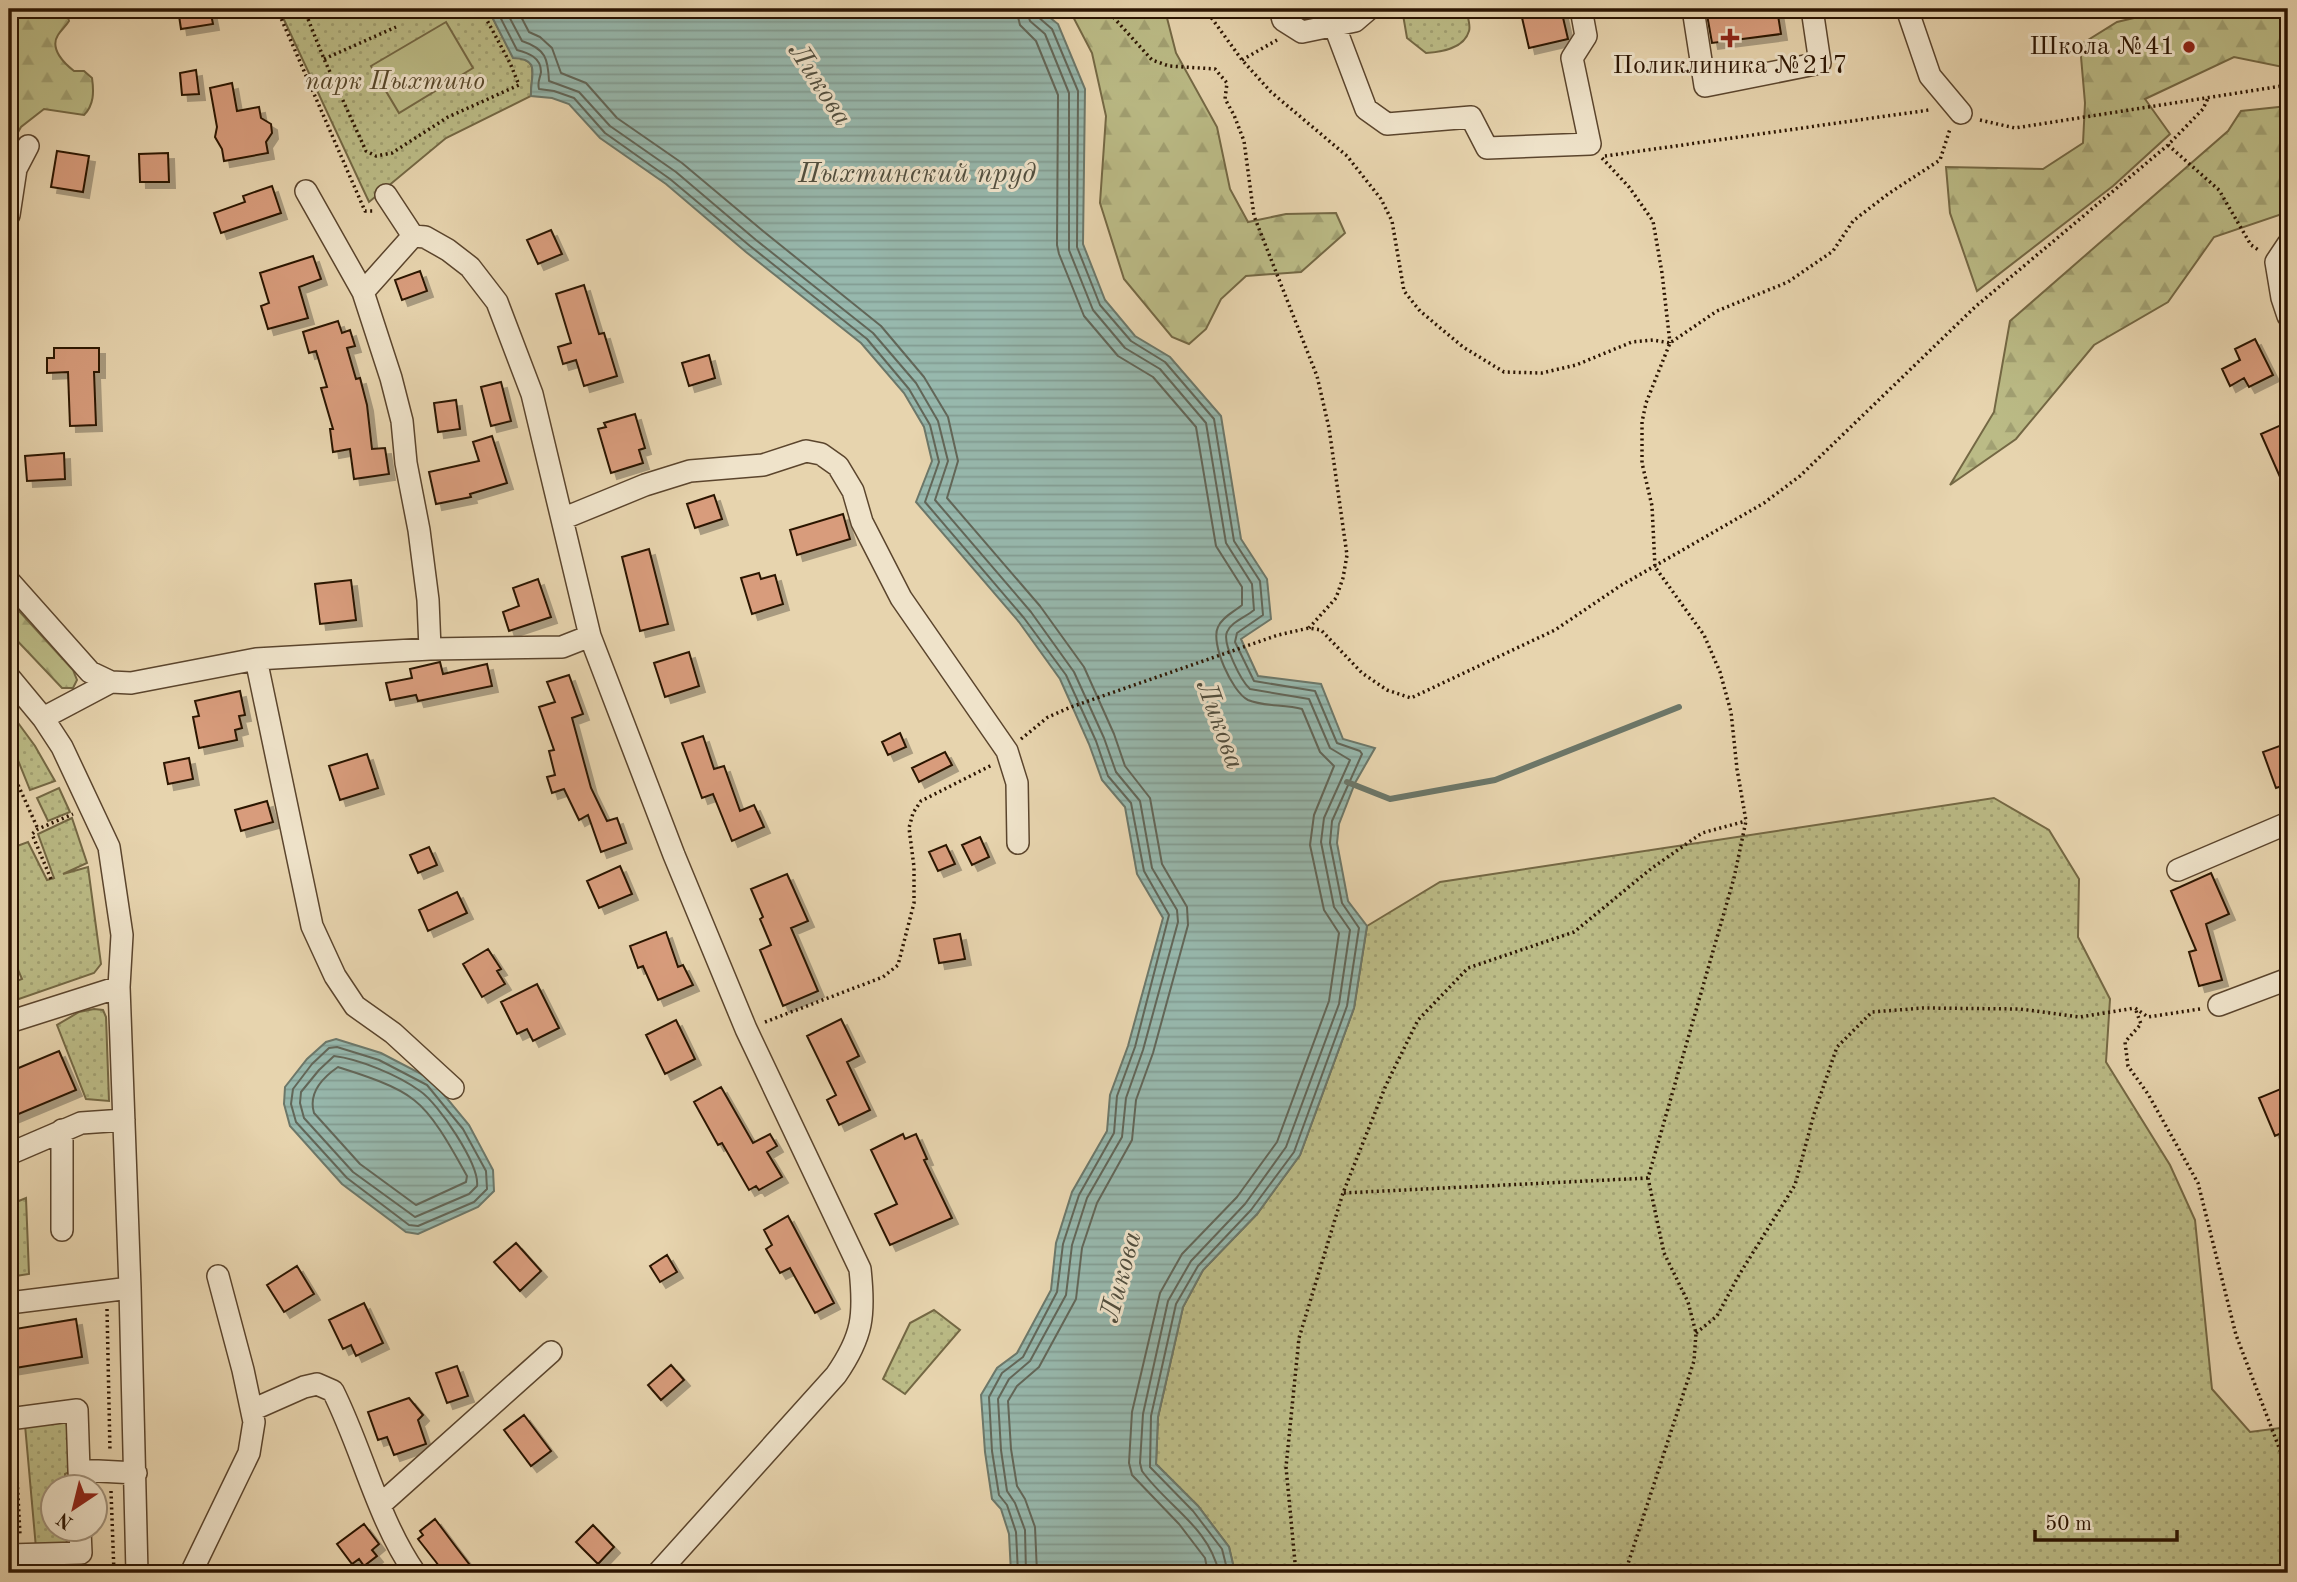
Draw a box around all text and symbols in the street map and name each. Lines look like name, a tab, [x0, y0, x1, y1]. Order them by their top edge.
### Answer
marker: Поликлиника №217	[1720, 28, 1740, 48]
place label: Школа №41	[2029, 34, 2175, 60]
water label: Ликова	[782, 38, 856, 132]
marker: Школа №41	[2181, 39, 2197, 55]
place label: Поликлиника №217	[1612, 53, 1848, 79]
park label: парк Пыхтино	[305, 69, 485, 95]
water label: Пыхтинский пруд	[797, 161, 1036, 189]
water label: Ликова	[1190, 677, 1248, 773]
water label: Ликова	[1096, 1228, 1148, 1326]
north arrow	[38, 1474, 108, 1544]
scale bar	[2035, 1498, 2176, 1542]
text: N	[54, 1508, 77, 1532]
text: 50 m	[2045, 1514, 2092, 1535]

